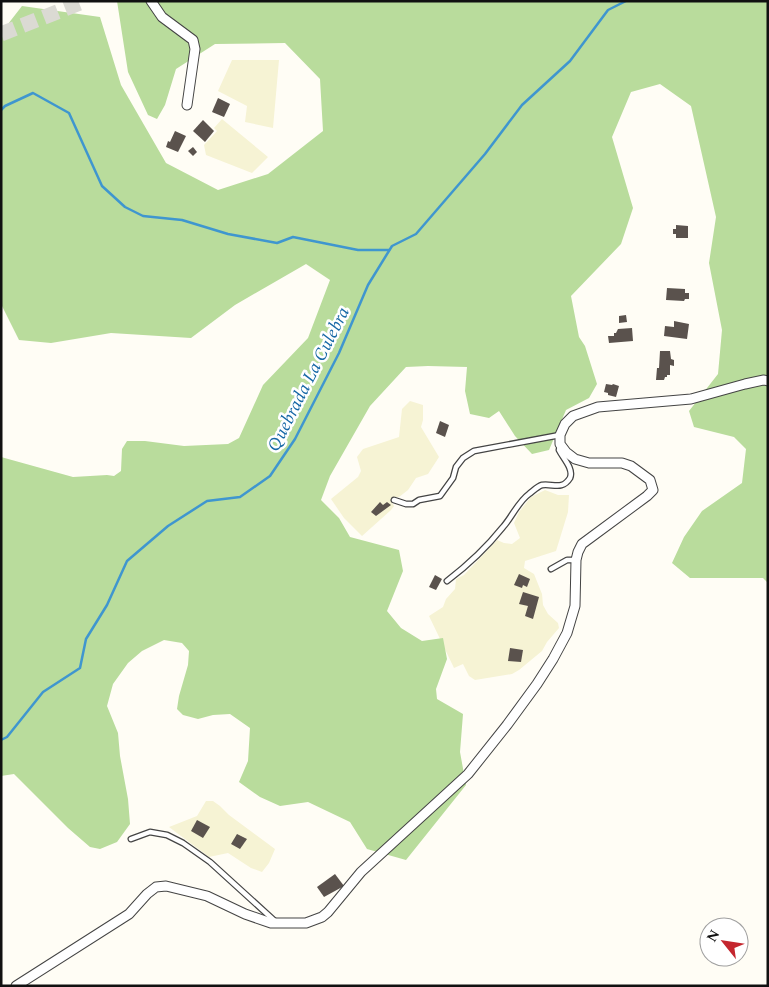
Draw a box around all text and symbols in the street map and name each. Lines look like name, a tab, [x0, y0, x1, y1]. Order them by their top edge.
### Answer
water label: Quebrada La Culebra	[260, 302, 357, 456]
north arrow	[699, 917, 749, 967]
text: N	[701, 926, 725, 946]

